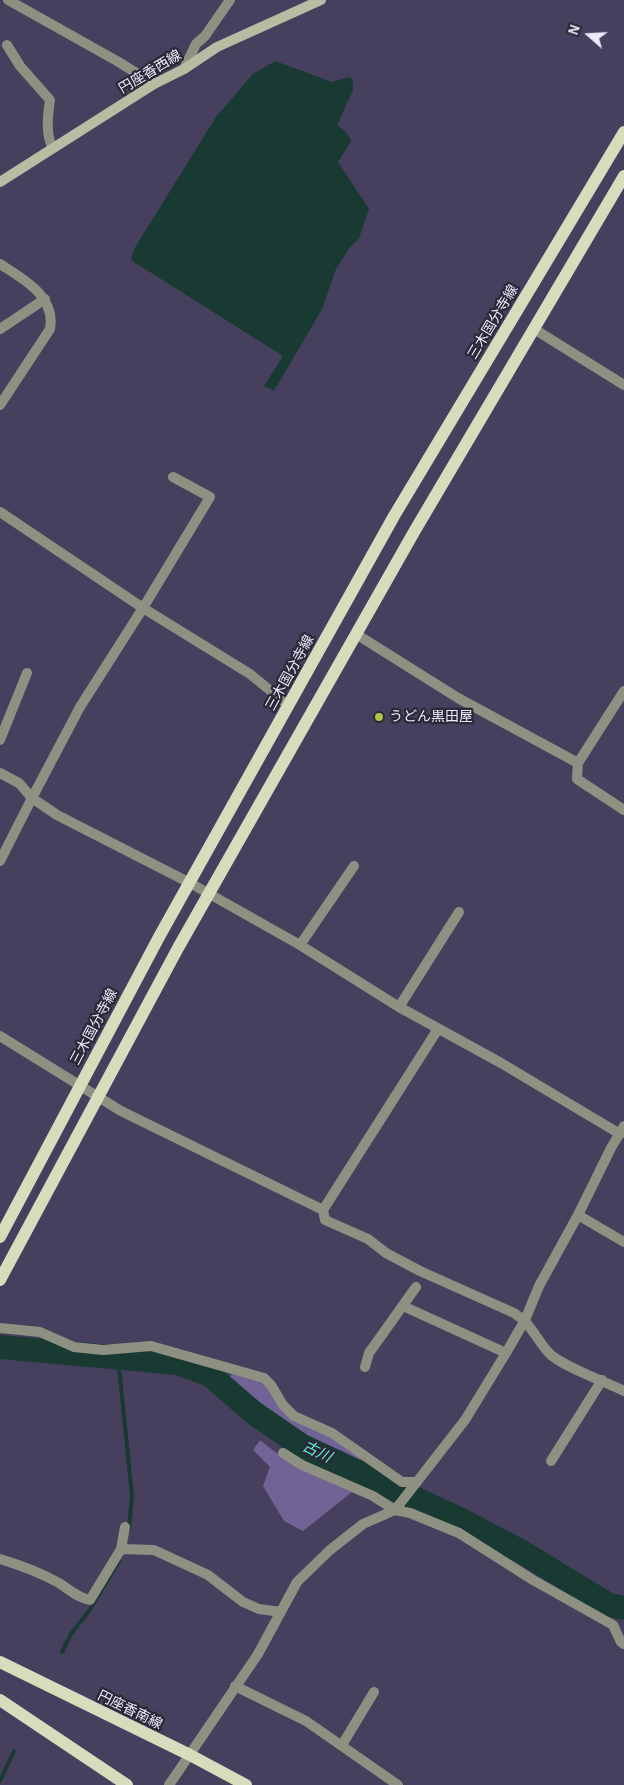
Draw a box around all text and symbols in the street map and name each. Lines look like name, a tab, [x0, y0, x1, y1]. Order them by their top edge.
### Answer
north arrow	[564, 10, 614, 60]
text: N	[567, 23, 583, 37]
street label: 円座香西線	[116, 47, 184, 97]
street label: 三木国分寺線	[464, 282, 522, 362]
street label: 三木国分寺線	[262, 632, 318, 714]
place label: うどん黒田屋	[389, 709, 473, 725]
marker: うどん黒田屋	[373, 711, 385, 723]
street label: 三木国分寺線	[67, 986, 121, 1068]
water label: 古川	[300, 1437, 334, 1467]
street label: 円座香南線	[95, 1687, 165, 1733]

